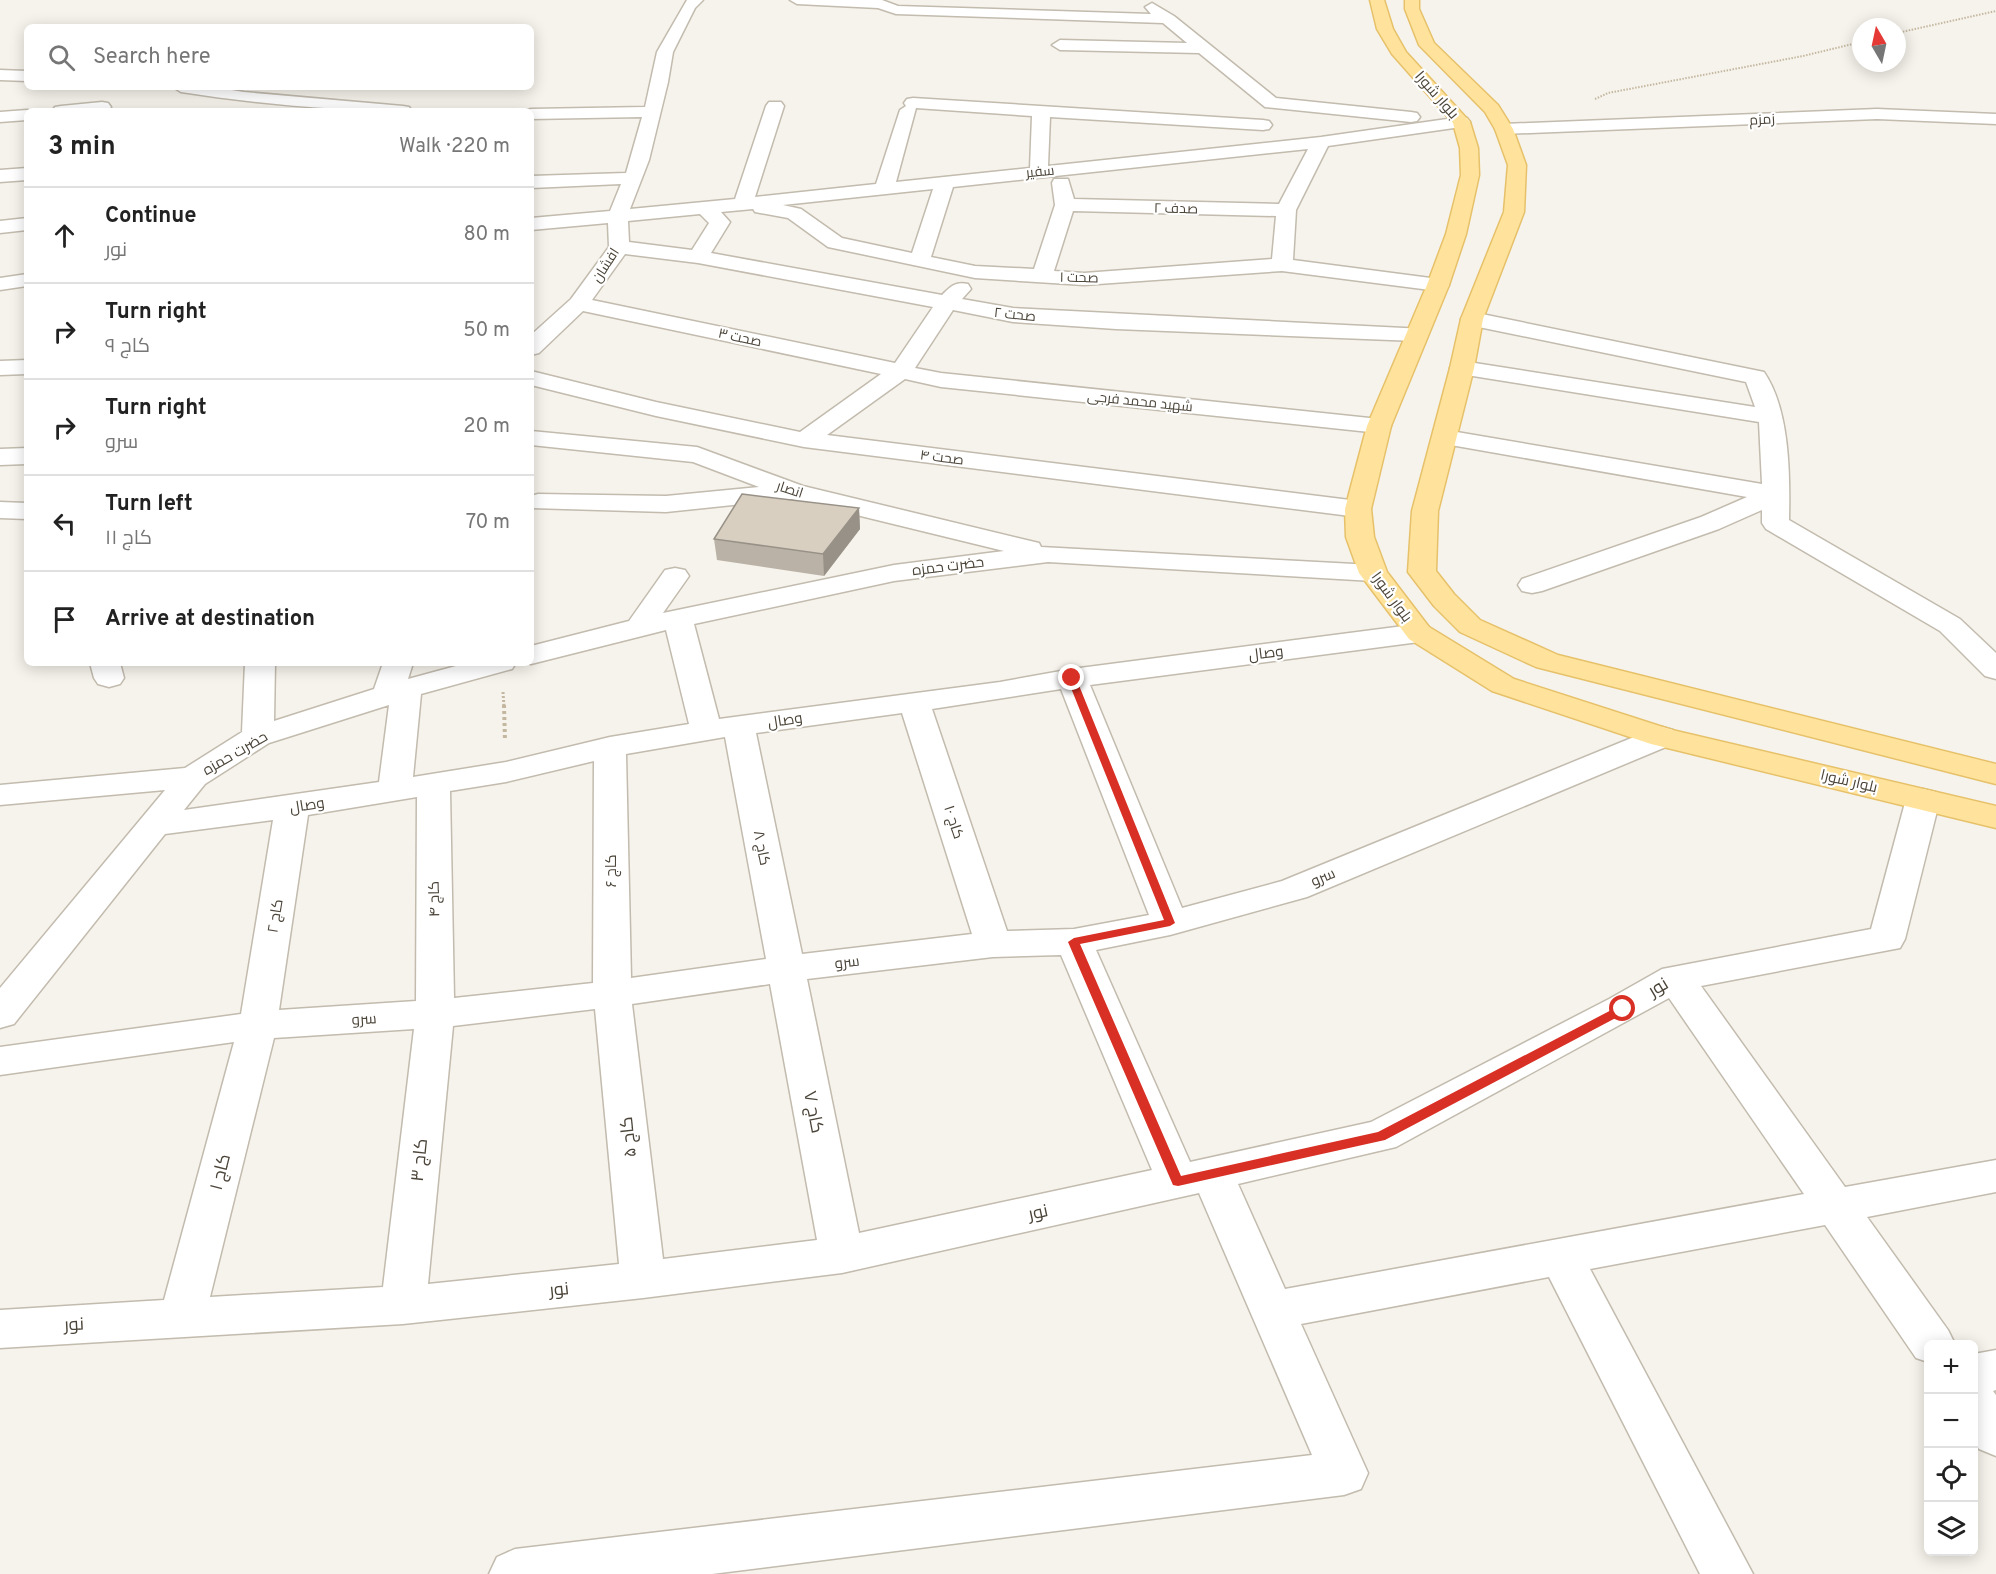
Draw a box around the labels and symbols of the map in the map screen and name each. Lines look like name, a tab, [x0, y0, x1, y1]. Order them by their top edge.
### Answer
north arrow	[1852, 18, 1906, 72]
street label: بلوار شورا	[1410, 68, 1462, 124]
street label: زمزم	[1749, 111, 1775, 130]
street label: سفیر	[1024, 163, 1055, 183]
street label: صدف ۲	[1154, 201, 1198, 218]
street label: افشان	[589, 245, 624, 286]
street label: صحت ۱	[1059, 270, 1099, 287]
street label: صحت ۲	[993, 305, 1037, 326]
street label: صحت ۳	[716, 326, 763, 351]
street label: شهید محمد فرجی	[1086, 388, 1194, 416]
street label: صحت ۴	[919, 447, 965, 470]
street label: انصار	[773, 478, 805, 503]
street label: حضرت حمزه	[911, 554, 985, 581]
street label: بلوار شورا	[1366, 569, 1415, 627]
street label: وصال	[1248, 643, 1285, 666]
route end	[1058, 664, 1084, 690]
street label: وصال	[767, 709, 804, 734]
street label: حضرت حمزه	[200, 728, 272, 781]
street label: بلوار شورا	[1818, 767, 1879, 798]
street label: وصال	[289, 794, 326, 819]
street label: کاج ۱۰	[938, 803, 967, 842]
street label: کاج ۸	[748, 829, 773, 867]
street label: کاج ۶	[603, 854, 622, 888]
street label: سرو	[1308, 865, 1339, 892]
street label: کاج ۴	[426, 881, 445, 917]
street label: کاج ۲	[264, 898, 289, 934]
street label: سرو	[834, 953, 861, 974]
street label: نور	[1643, 973, 1673, 1004]
route start	[1609, 995, 1635, 1021]
street label: سرو	[351, 1010, 377, 1031]
street label: کاج ۷	[797, 1089, 828, 1135]
street label: کاج ۵	[616, 1115, 643, 1158]
street label: کاج ۳	[407, 1137, 434, 1183]
street label: کاج ۱	[206, 1152, 237, 1193]
street label: نور	[1025, 1200, 1050, 1227]
street label: نور	[547, 1278, 570, 1303]
street label: نور	[63, 1313, 85, 1338]

